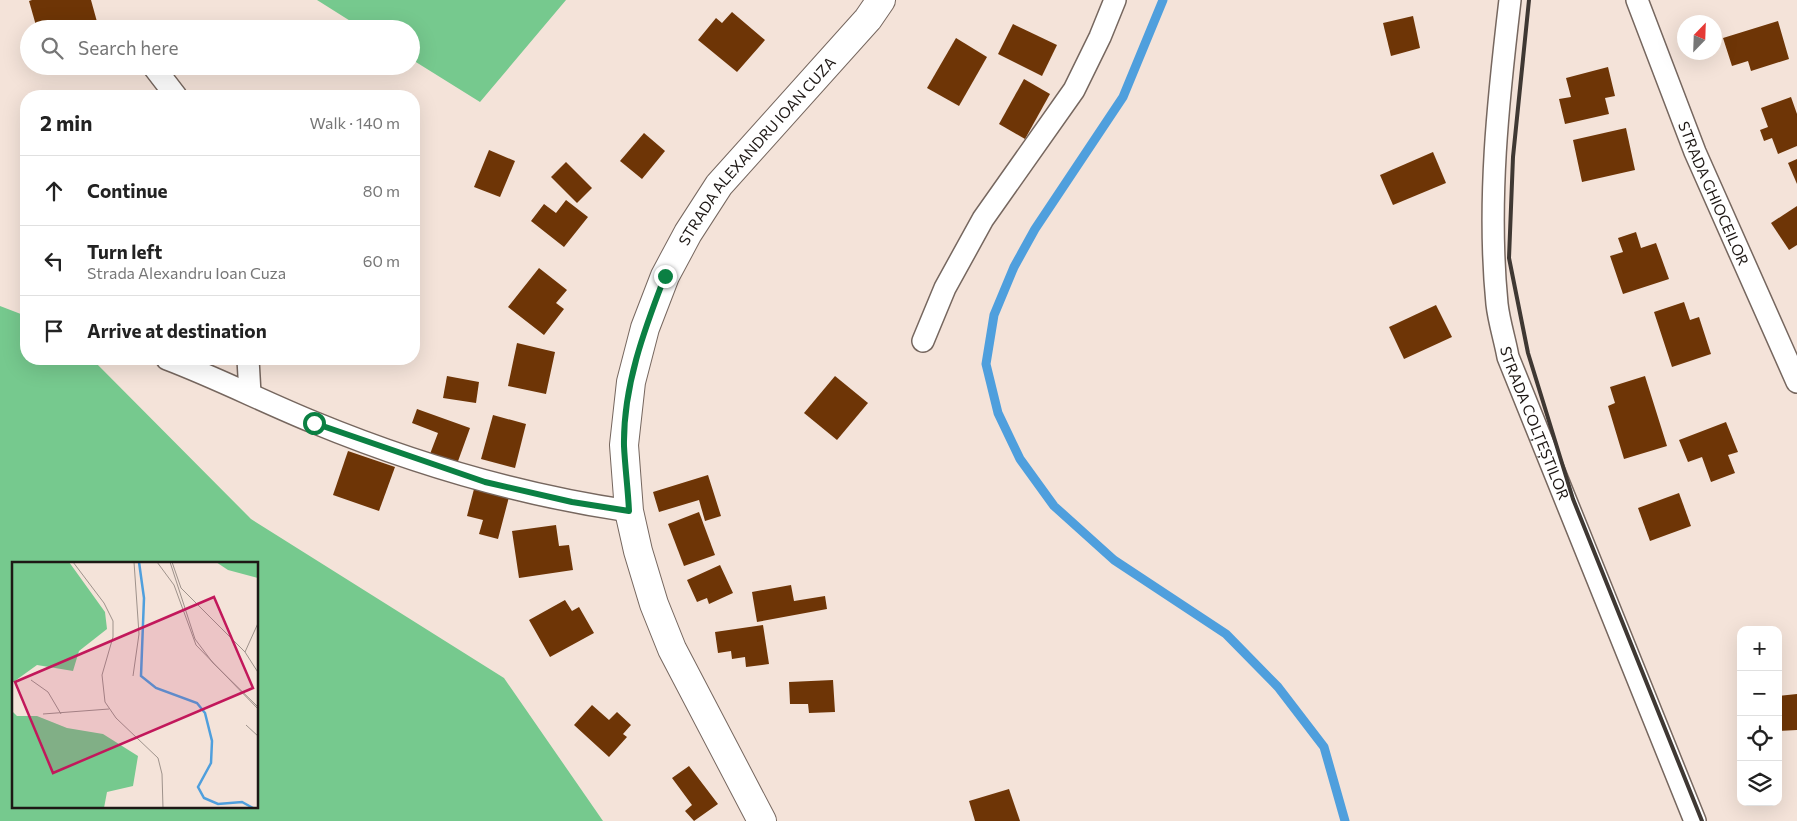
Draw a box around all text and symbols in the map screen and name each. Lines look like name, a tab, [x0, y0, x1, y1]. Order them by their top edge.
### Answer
north arrow	[1677, 15, 1722, 60]
search box	[20, 20, 420, 75]
icon: search	[38, 34, 66, 62]
text: Search here	[78, 36, 178, 59]
street label: STRADA ALEXANDRU IOAN CUZA	[674, 53, 839, 248]
text: 2 min	[40, 110, 92, 135]
text: Walk · 140 m	[310, 113, 400, 132]
street label: STRADA GHIOCEILOR	[1675, 119, 1753, 268]
icon: ahead	[40, 177, 68, 205]
text: Continue	[87, 179, 167, 202]
text: 80 m	[363, 181, 400, 200]
text: Turn left	[87, 240, 162, 263]
icon: left	[40, 247, 68, 275]
text: 60 m	[363, 251, 400, 270]
text: Strada Alexandru Ioan Cuza	[87, 263, 286, 282]
route end	[654, 265, 677, 288]
icon: arrive	[40, 317, 68, 345]
text: Arrive at destination	[87, 319, 267, 342]
street label: STRADA COLȚEȘTILOR	[1497, 345, 1573, 502]
route start	[303, 412, 326, 435]
inset map	[12, 562, 259, 808]
map controls	[1737, 626, 1782, 806]
button: +	[1737, 626, 1782, 671]
button: −	[1737, 671, 1782, 716]
button: locate	[1737, 716, 1782, 761]
button: layers	[1737, 761, 1782, 806]

